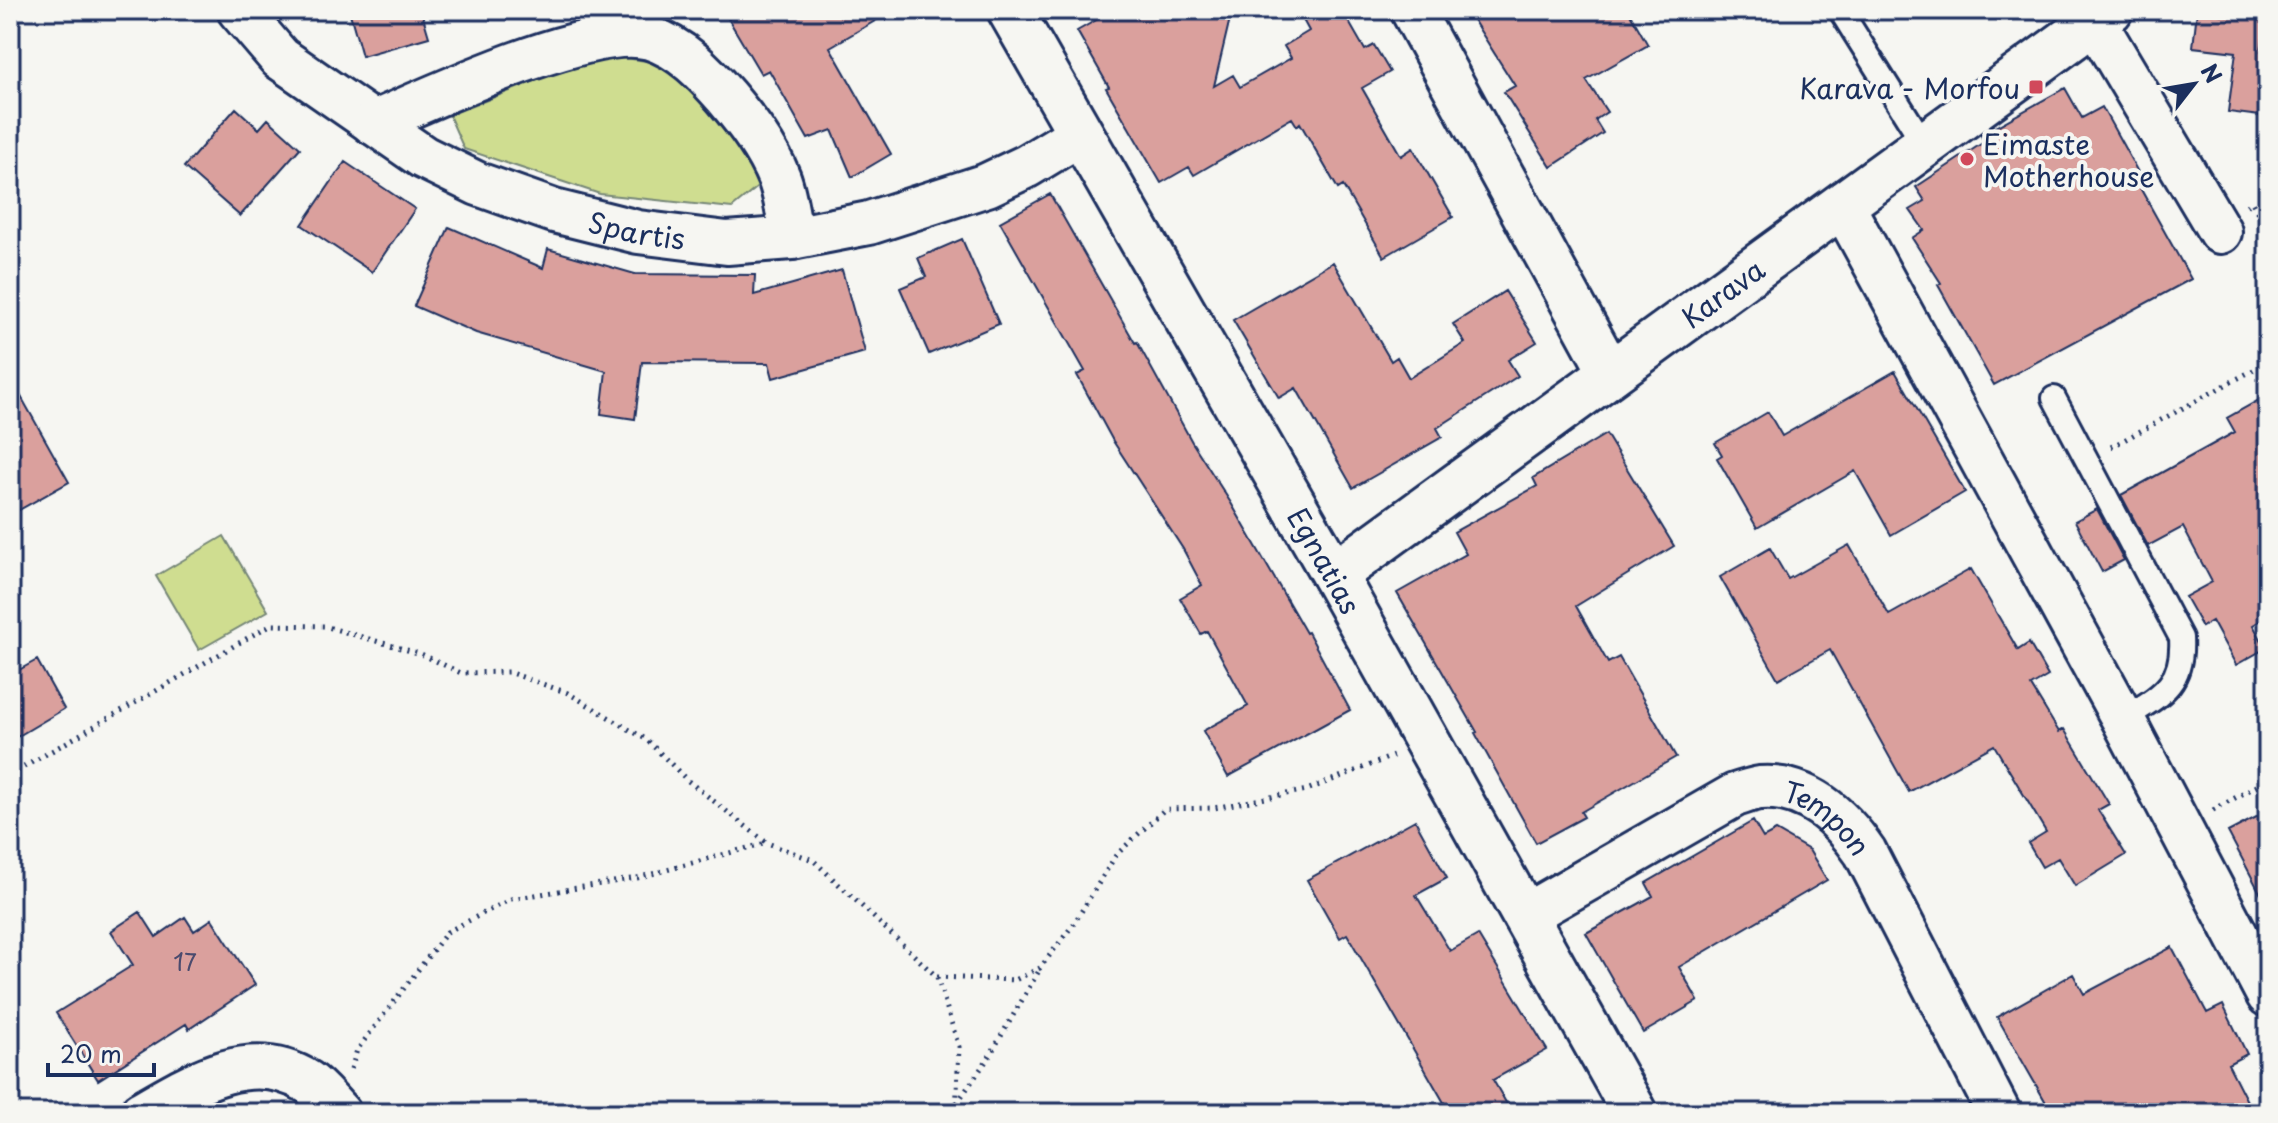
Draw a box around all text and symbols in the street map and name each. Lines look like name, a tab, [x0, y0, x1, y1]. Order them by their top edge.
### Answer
north arrow	[2154, 44, 2234, 124]
text: N	[2194, 57, 2231, 89]
place label: Karava - Morfou	[1799, 66, 2020, 109]
marker: Karava - Morfou	[2027, 78, 2045, 96]
place label: Eimaste Motherhouse	[1983, 122, 2155, 197]
marker: Eimaste Motherhouse	[1958, 150, 1976, 168]
street label: Spartis	[584, 199, 687, 259]
street label: Karava	[1671, 247, 1773, 338]
street label: Egnatias	[1278, 499, 1373, 621]
street label: Tempon	[1779, 769, 1882, 864]
house number: 17	[173, 943, 197, 979]
scale bar	[48, 1027, 154, 1077]
text: 20 m	[60, 1035, 122, 1071]

